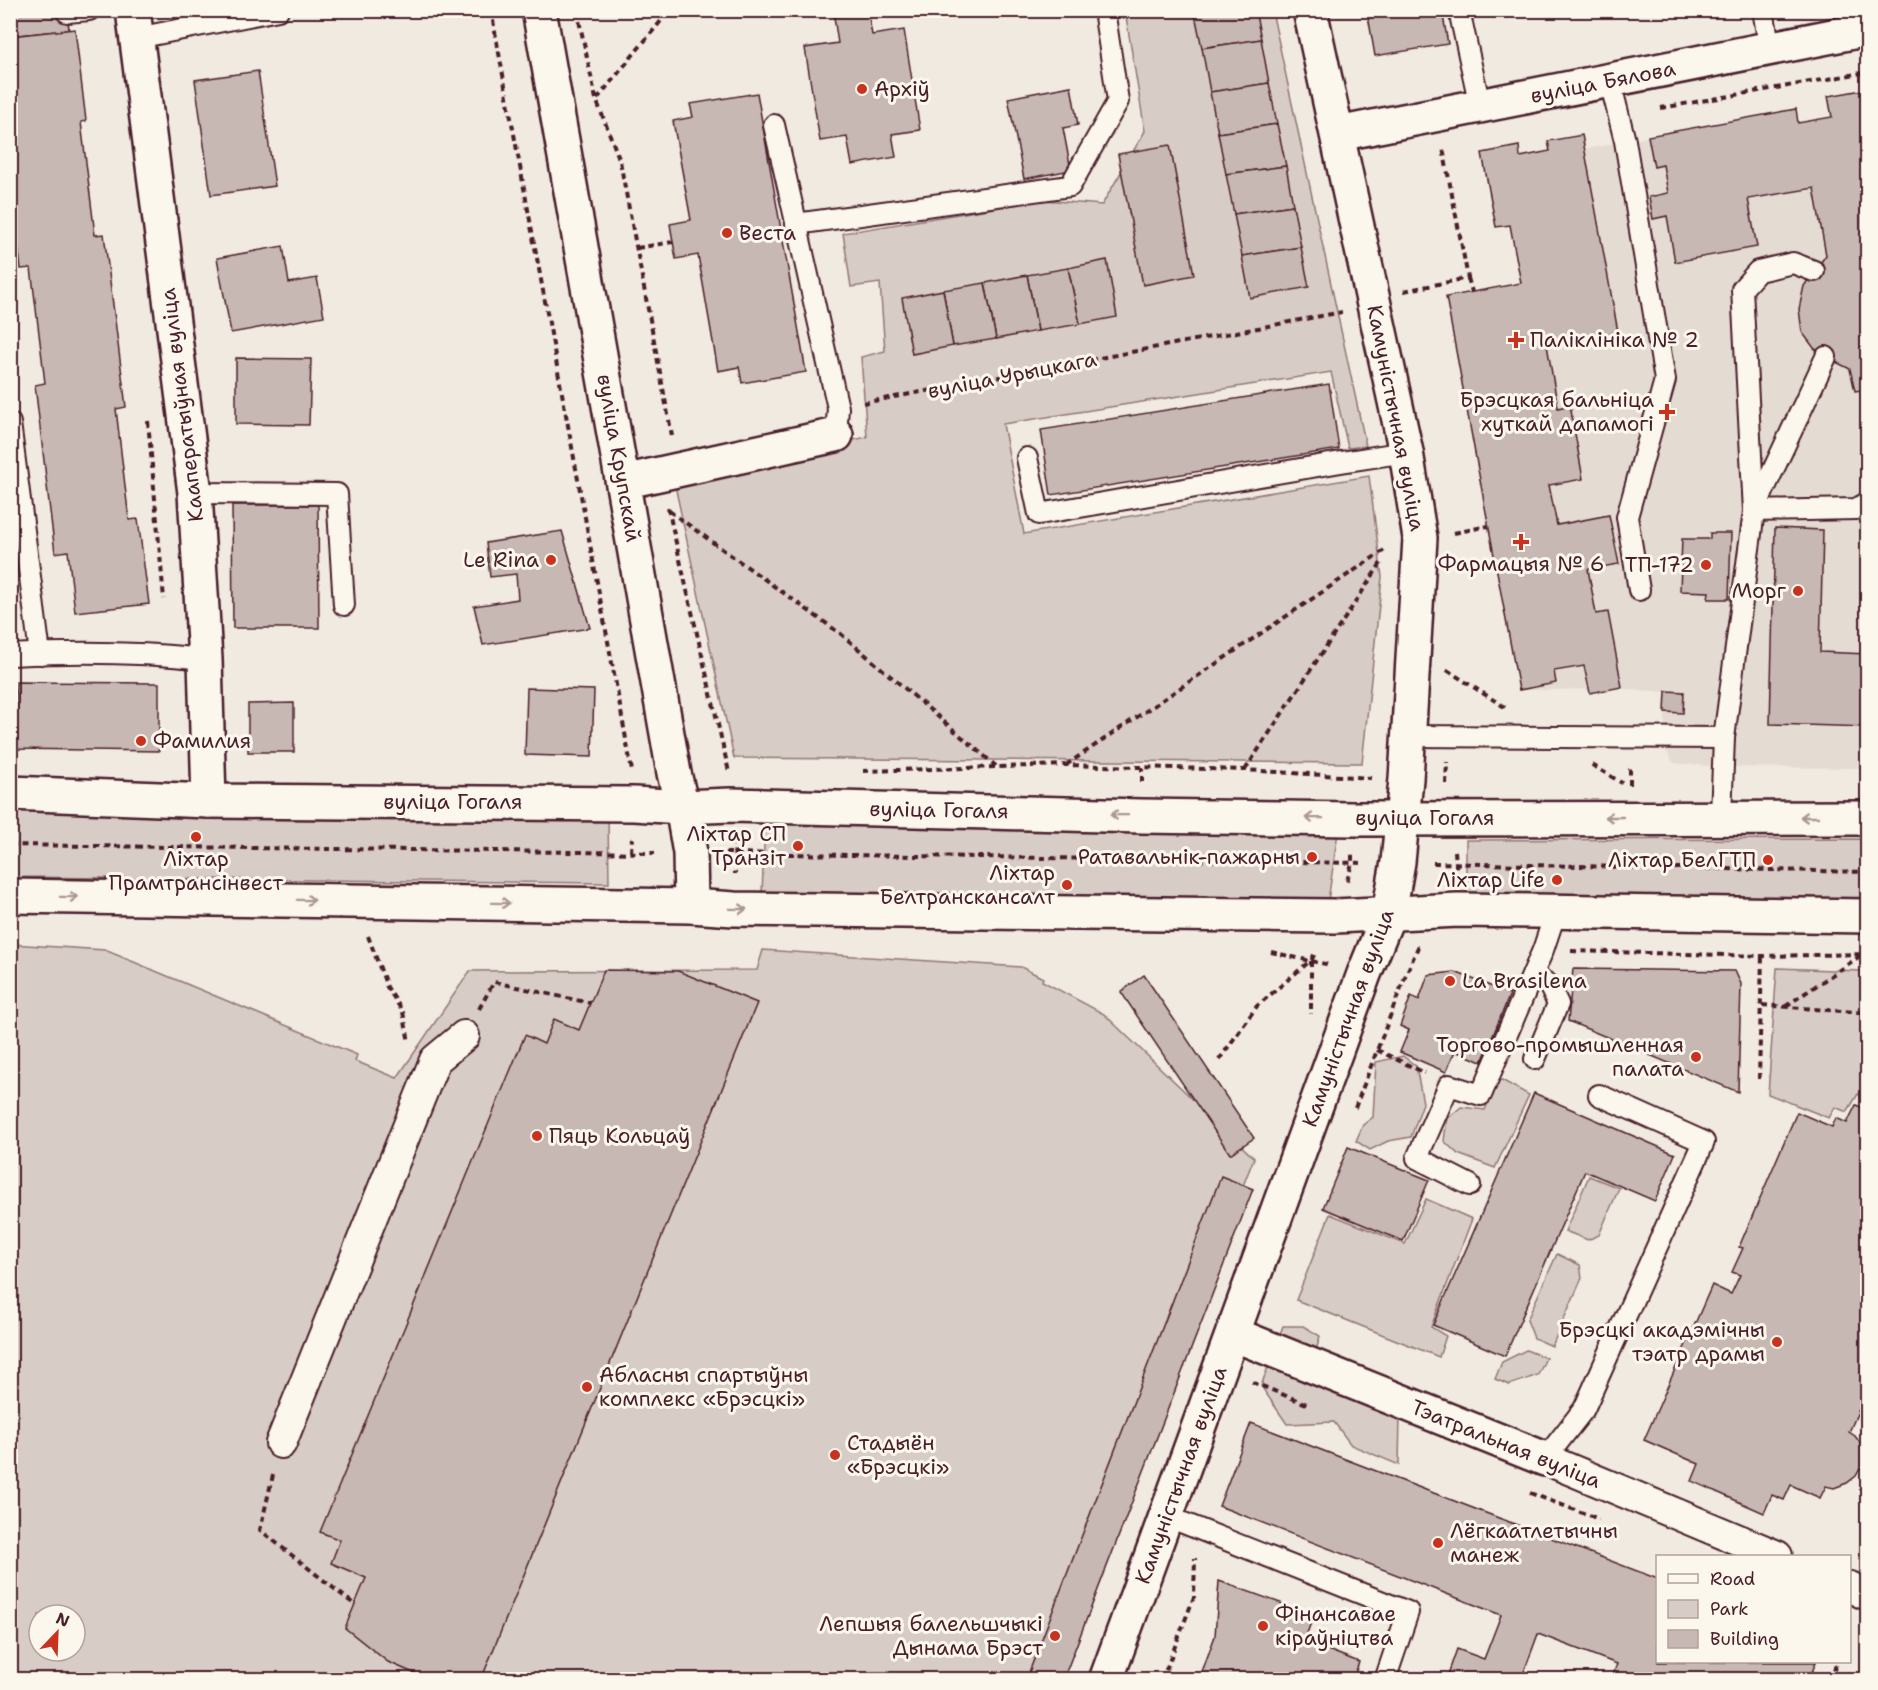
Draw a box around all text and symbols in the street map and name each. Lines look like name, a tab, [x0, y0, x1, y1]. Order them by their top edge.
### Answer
street label: вуліца Бялова	[1528, 54, 1678, 110]
place label: Архіў	[874, 75, 930, 103]
marker: Архіў	[855, 82, 869, 96]
place label: Веста	[739, 219, 796, 247]
marker: Веста	[720, 226, 734, 240]
street label: Кааператыўная вуліца	[154, 287, 210, 523]
street label: Камуністычная вуліца	[1360, 303, 1432, 533]
place label: Паліклініка № 2	[1530, 326, 1699, 354]
marker: Паліклініка № 2	[1507, 331, 1525, 349]
street label: вуліца Урыцкага	[925, 345, 1099, 405]
street label: вуліца Крупскай	[590, 372, 648, 544]
place label: Брэсцкая бальніца хуткай дапамогі	[1460, 386, 1654, 438]
marker: Брэсцкая бальніца хуткай дапамогі	[1658, 403, 1676, 421]
marker: Фармацыя № 6	[1514, 535, 1528, 549]
place label: Le Rina	[463, 546, 539, 574]
place label: Фармацыя № 6	[1438, 550, 1604, 578]
place label: ТП-172	[1625, 551, 1694, 579]
marker: Le Rina	[544, 553, 558, 567]
marker: ТП-172	[1699, 558, 1713, 572]
place label: Морг	[1732, 577, 1787, 605]
marker: Морг	[1791, 584, 1805, 598]
place label: Фамилия	[153, 727, 251, 755]
marker: Фамилия	[134, 734, 148, 748]
street label: вуліца Гогаля	[383, 788, 523, 816]
street label: вуліца Гогаля	[869, 795, 1009, 825]
street label: вуліца Гогаля	[1355, 804, 1495, 832]
one-way arrow	[1110, 809, 1130, 821]
one-way arrow	[1605, 811, 1625, 823]
one-way arrow	[1800, 811, 1820, 823]
one-way arrow	[1305, 812, 1325, 824]
place label: Ліхтар СП Транзіт	[686, 820, 786, 872]
marker: Ліхтар Прамтрансінвест	[189, 830, 203, 844]
marker: Ліхтар СП Транзіт	[791, 839, 805, 853]
place label: Ратавальнік-пажарны	[1078, 843, 1300, 871]
place label: Ліхтар Прамтрансінвест	[109, 845, 283, 897]
place label: Ліхтар БелГТП	[1608, 846, 1756, 874]
marker: Ратавальнік-пажарны	[1305, 850, 1319, 864]
marker: Ліхтар БелГТП	[1761, 853, 1775, 867]
place label: Ліхтар Белтранскансалт	[879, 859, 1055, 911]
place label: Ліхтар Life	[1437, 866, 1545, 894]
marker: Ліхтар Life	[1550, 873, 1564, 887]
marker: Ліхтар Белтранскансалт	[1060, 878, 1074, 892]
one-way arrow	[58, 891, 78, 903]
one-way arrow	[295, 895, 315, 906]
one-way arrow	[490, 898, 510, 909]
one-way arrow	[727, 903, 747, 914]
street label: Камуністычная вуліца	[1296, 905, 1400, 1131]
place label: La Brasilena	[1462, 967, 1587, 995]
marker: La Brasilena	[1443, 974, 1457, 988]
place label: Торгово-промышленная палата	[1436, 1031, 1684, 1083]
marker: Торгово-промышленная палата	[1689, 1050, 1703, 1064]
place label: Пяць Кольцаў	[549, 1122, 690, 1150]
marker: Пяць Кольцаў	[530, 1129, 544, 1143]
place label: Брэсцкі акадэмічны тэатр драмы	[1559, 1316, 1765, 1368]
marker: Брэсцкі акадэмічны тэатр драмы	[1770, 1335, 1784, 1349]
place label: Абласны спартыўны комплекс «Брэсцкі»	[599, 1361, 808, 1413]
street label: Камуністычная вуліца	[1129, 1362, 1233, 1588]
marker: Абласны спартыўны комплекс «Брэсцкі»	[580, 1380, 594, 1394]
street label: Тэатральная вуліца	[1407, 1393, 1605, 1495]
place label: Стадыён «Брэсцкі»	[847, 1429, 949, 1481]
marker: Стадыён «Брэсцкі»	[828, 1448, 842, 1462]
place label: Лёгкаатлетычны манеж	[1450, 1517, 1618, 1569]
marker: Лёгкаатлетычны манеж	[1431, 1536, 1445, 1550]
legend	[1656, 1555, 1851, 1663]
text: Road	[1710, 1567, 1755, 1591]
text: Park	[1710, 1597, 1749, 1621]
place label: Фінансавае кіраўніцтва	[1275, 1600, 1396, 1652]
north arrow	[27, 1603, 87, 1663]
text: N	[53, 1608, 73, 1632]
place label: Лепшыя балельшчыкі Дынама Брэст	[819, 1610, 1043, 1662]
marker: Фінансавае кіраўніцтва	[1256, 1619, 1270, 1633]
text: Building	[1710, 1627, 1779, 1651]
marker: Лепшыя балельшчыкі Дынама Брэст	[1048, 1629, 1062, 1643]

